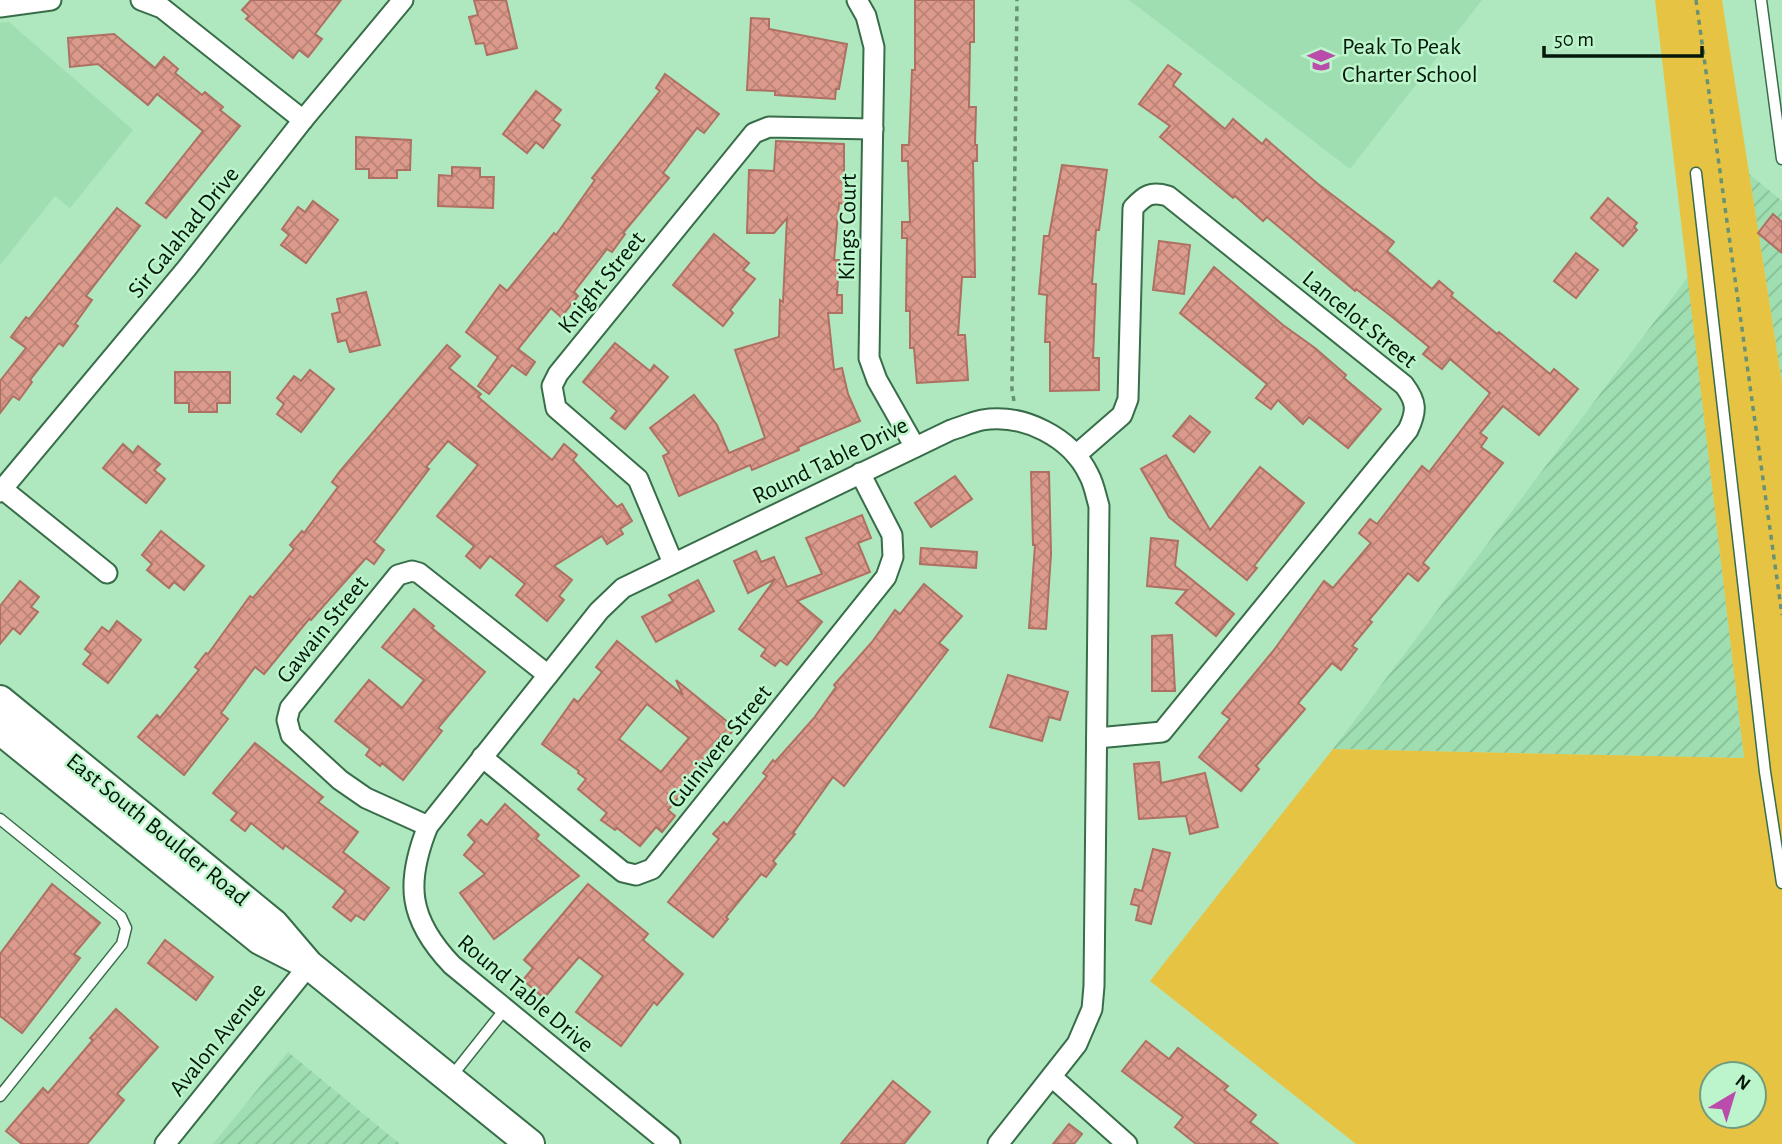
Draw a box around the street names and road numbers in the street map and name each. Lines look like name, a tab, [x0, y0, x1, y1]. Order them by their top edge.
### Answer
street label: Sir Galahad Drive	[124, 163, 244, 303]
street label: Kings Court	[835, 173, 861, 281]
street label: Knight Street	[554, 227, 650, 338]
street label: Lancelot Street	[1298, 267, 1421, 373]
street label: Round Table Drive	[749, 413, 912, 509]
street label: Gawain Street	[272, 571, 373, 688]
street label: Guinivere Street	[663, 680, 777, 813]
street label: East South Boulder Road	[62, 749, 253, 911]
street label: Round Table Drive	[453, 930, 598, 1057]
street label: Avalon Avenue	[165, 978, 271, 1101]

